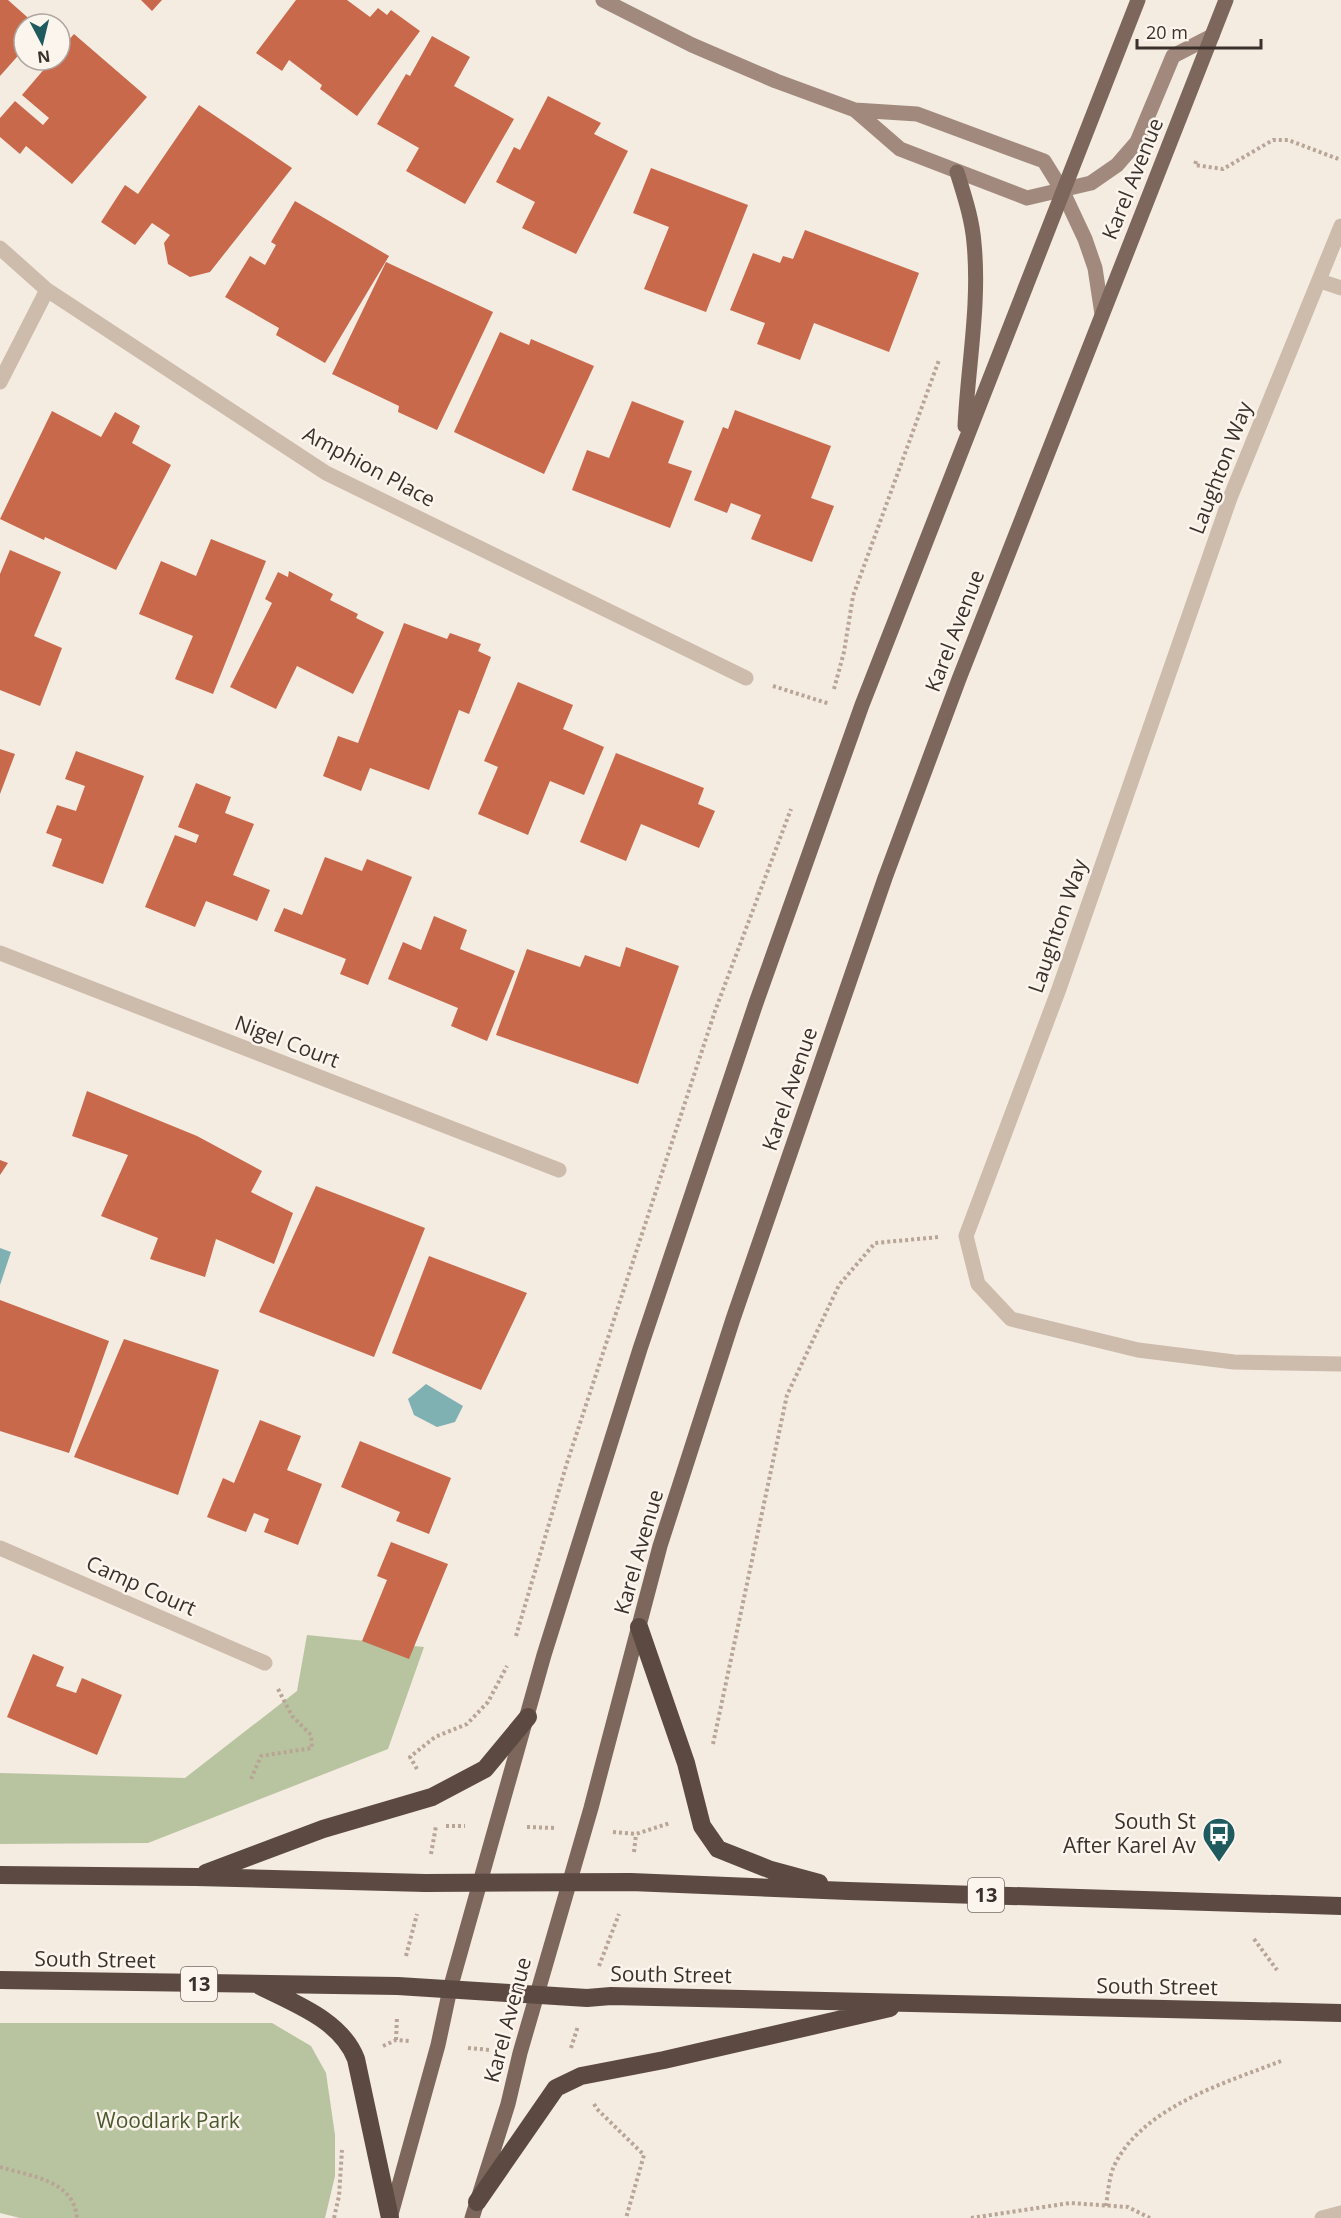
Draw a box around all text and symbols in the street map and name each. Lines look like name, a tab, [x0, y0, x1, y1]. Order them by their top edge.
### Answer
north arrow	[12, 12, 72, 72]
scale bar	[1137, 12, 1262, 50]
text: 20 m	[1146, 20, 1188, 44]
text: N	[36, 45, 52, 69]
street label: Karel Avenue	[1095, 114, 1169, 244]
street label: Laughton Way	[1182, 397, 1258, 538]
street label: Amphion Place	[298, 419, 441, 513]
street label: Karel Avenue	[918, 566, 990, 696]
street label: Laughton Way	[1021, 855, 1093, 996]
street label: Nigel Court	[231, 1008, 344, 1074]
street label: Karel Avenue	[755, 1023, 823, 1154]
street label: Karel Avenue	[607, 1486, 669, 1617]
street label: Camp Court	[82, 1548, 201, 1622]
place label: South St After Karel Av	[1063, 1807, 1197, 1859]
bus stop icon: South St After Karel Av	[1201, 1816, 1237, 1863]
road number: 13	[968, 1878, 1004, 1912]
street label: South Street	[34, 1944, 156, 1974]
street label: Karel Avenue	[477, 1954, 537, 2086]
street label: South Street	[610, 1959, 732, 1989]
road number: 13	[181, 1967, 217, 2001]
street label: South Street	[1096, 1971, 1218, 2001]
park label: Woodlark Park	[96, 2106, 240, 2134]

